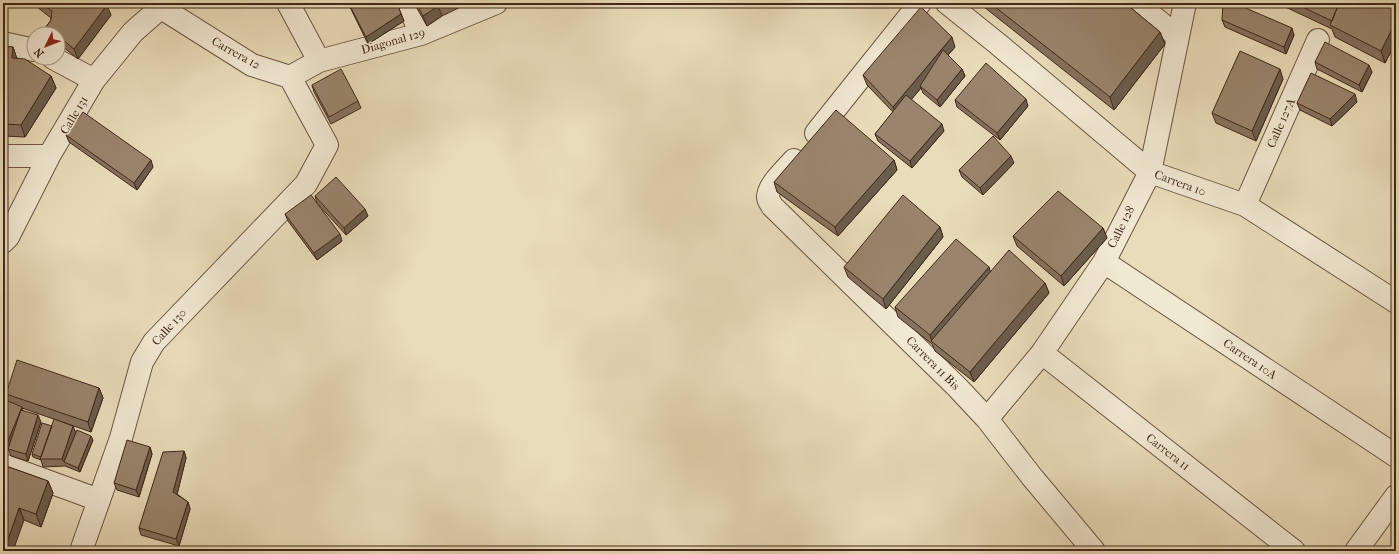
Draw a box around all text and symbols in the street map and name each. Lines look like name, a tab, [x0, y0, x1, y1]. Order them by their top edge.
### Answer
street label: Diagonal 129	[359, 25, 427, 57]
north arrow	[26, 26, 66, 66]
street label: Carrera 12	[209, 34, 263, 72]
text: N	[31, 45, 47, 60]
street label: Calle 131	[57, 93, 91, 137]
street label: Calle 127A	[1264, 96, 1298, 150]
street label: Carrera 10	[1152, 167, 1208, 199]
street label: Calle 128	[1105, 204, 1137, 250]
street label: Calle 130	[149, 306, 189, 348]
street label: Carrera 11 Bis	[903, 333, 963, 393]
street label: Carrera 10A	[1221, 336, 1280, 382]
street label: Carrera 11	[1143, 431, 1193, 473]

